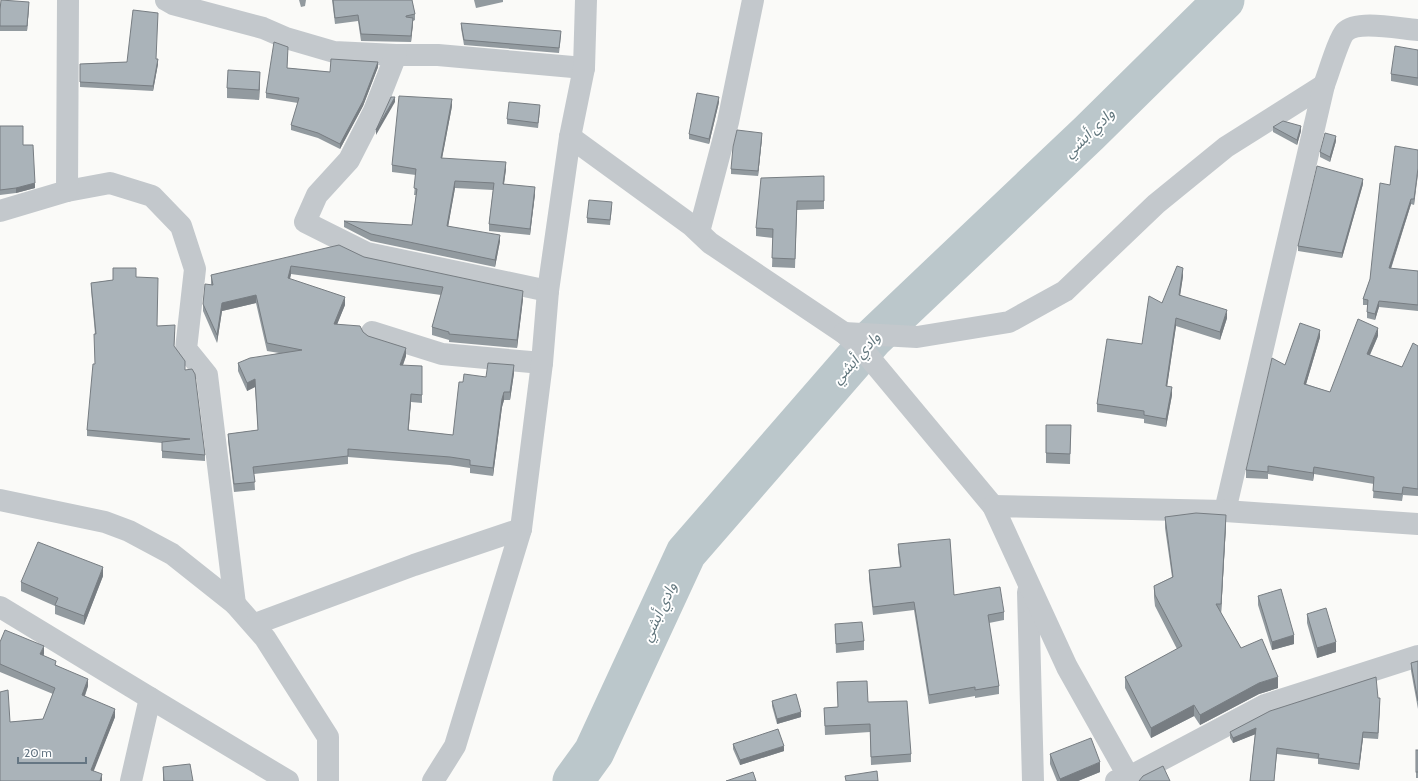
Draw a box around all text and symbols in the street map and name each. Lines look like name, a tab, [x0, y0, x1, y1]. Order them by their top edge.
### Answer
water label: وادي أبشي	[1059, 104, 1120, 163]
water label: وادي أبشي	[827, 328, 886, 389]
water label: وادي أبشي	[637, 579, 683, 646]
scale bar	[18, 739, 86, 765]
text: 20 m	[24, 745, 52, 760]

